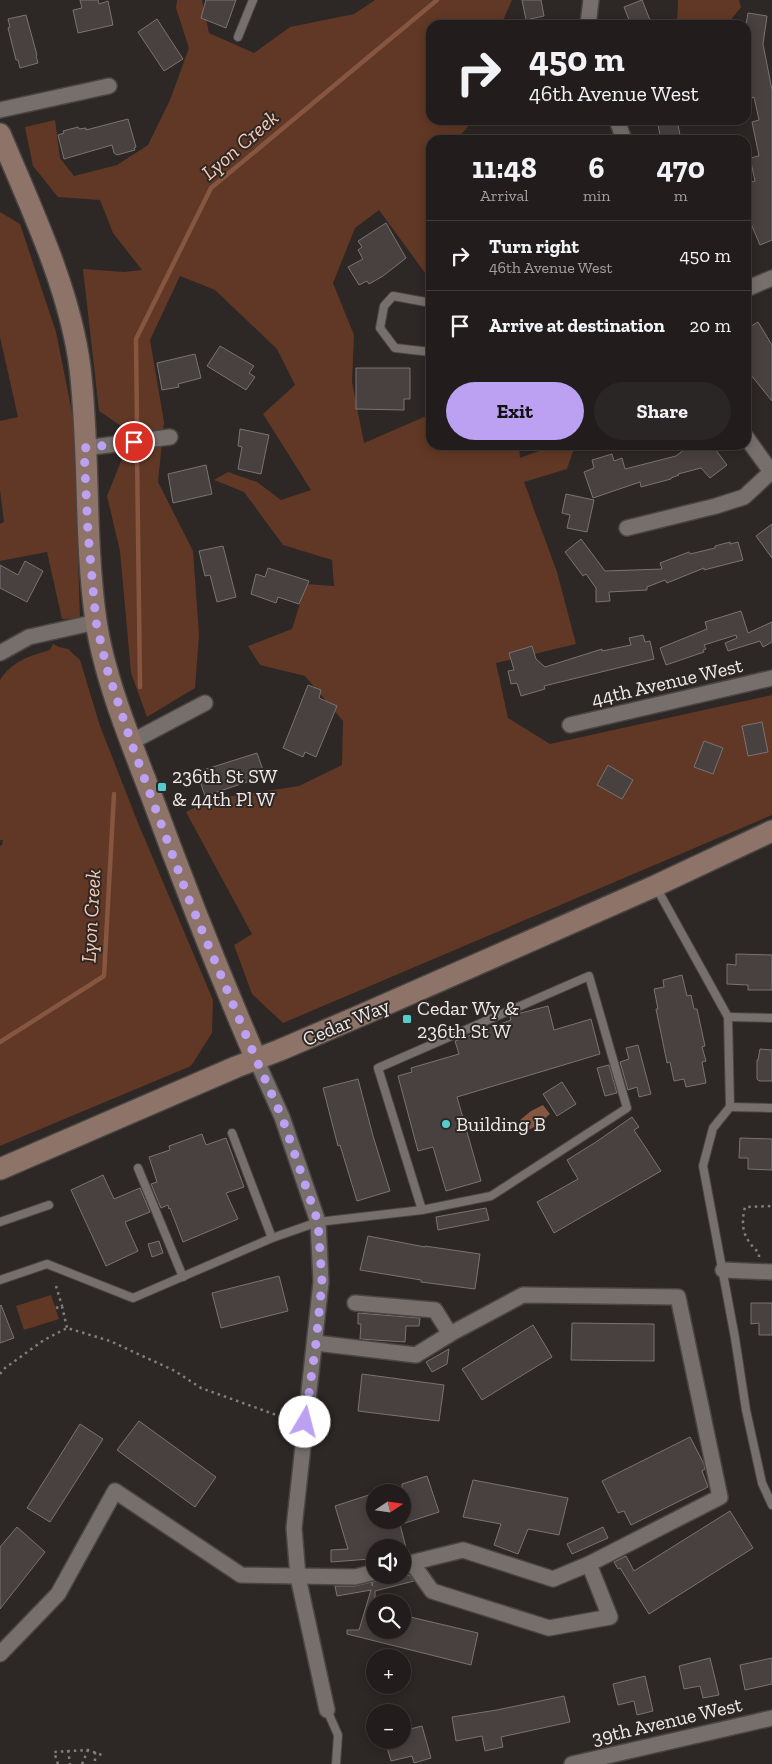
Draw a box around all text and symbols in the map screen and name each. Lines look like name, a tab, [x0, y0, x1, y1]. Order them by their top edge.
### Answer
text: 450 m	[529, 38, 625, 80]
icon: right	[446, 40, 511, 105]
text: 46th Avenue West	[529, 80, 699, 107]
water label: Lyon Creek	[196, 104, 283, 185]
text: 11:48	[472, 150, 537, 186]
text: 6	[589, 150, 605, 186]
text: 470	[656, 150, 705, 186]
text: Arrival	[480, 186, 529, 205]
text: min	[583, 186, 610, 205]
text: m	[674, 186, 688, 205]
text: Turn right	[489, 235, 579, 258]
icon: right	[446, 242, 474, 270]
text: 450 m	[679, 244, 731, 267]
text: 46th Avenue West	[489, 258, 612, 277]
icon: arrive	[446, 312, 474, 340]
text: Arrive at destination	[489, 314, 665, 337]
text: 20 m	[690, 314, 731, 337]
button: Exit	[446, 382, 584, 440]
button: Share	[594, 382, 731, 440]
pin	[113, 421, 155, 463]
icon: arrive	[120, 428, 148, 456]
street label: 44th Avenue West	[589, 653, 746, 711]
place label: 236th St SW & 44th Pl W	[172, 764, 278, 811]
marker: 236th St SW & 44th Pl W	[156, 781, 168, 793]
water label: Lyon Creek	[76, 869, 105, 963]
street label: Cedar Way	[299, 993, 394, 1051]
place label: Cedar Wy & 236th St W	[417, 996, 519, 1043]
marker: Cedar Wy & 236th St W	[401, 1013, 413, 1025]
place label: Building B	[456, 1112, 546, 1136]
marker: Building B	[440, 1118, 452, 1130]
position arrow	[278, 1395, 330, 1447]
north arrow	[366, 1484, 411, 1529]
map controls	[366, 1484, 411, 1749]
button: sound	[366, 1539, 411, 1584]
button: search	[366, 1594, 411, 1639]
button: +	[366, 1649, 411, 1694]
street label: 39th Avenue West	[590, 1692, 745, 1750]
button: −	[366, 1704, 411, 1749]

